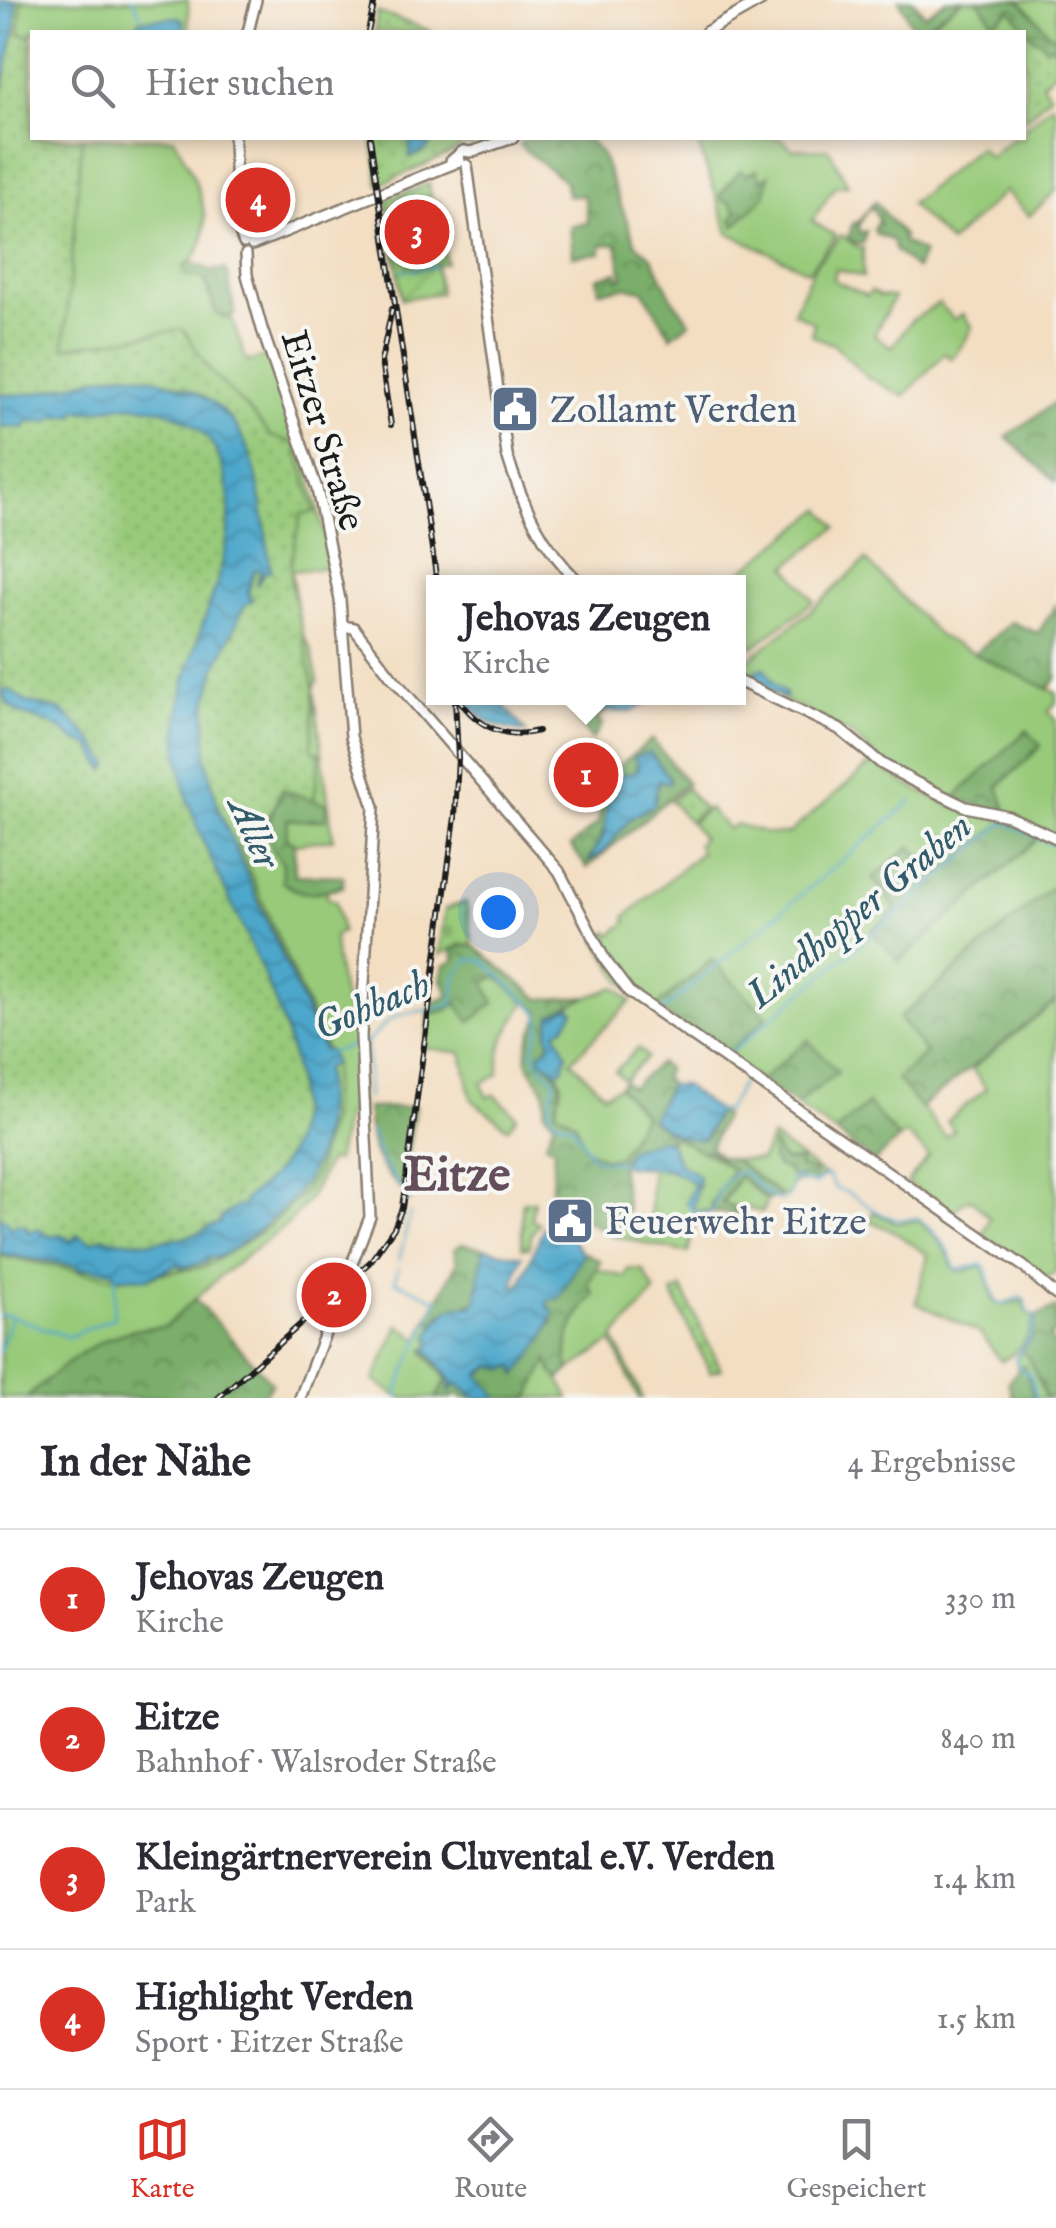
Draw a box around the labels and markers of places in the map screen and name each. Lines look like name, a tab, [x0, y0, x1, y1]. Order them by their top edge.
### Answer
pin: 4	[226, 162, 290, 238]
pin: 3	[384, 194, 450, 270]
public building icon: Zollamt Verden	[489, 383, 541, 435]
place label: Zollamt Verden	[550, 388, 797, 436]
pin: 1	[554, 738, 618, 812]
public building icon: Feuerwehr Eitze	[544, 1195, 596, 1247]
place label: Feuerwehr Eitze	[605, 1200, 867, 1248]
pin: 2	[302, 1258, 366, 1332]

